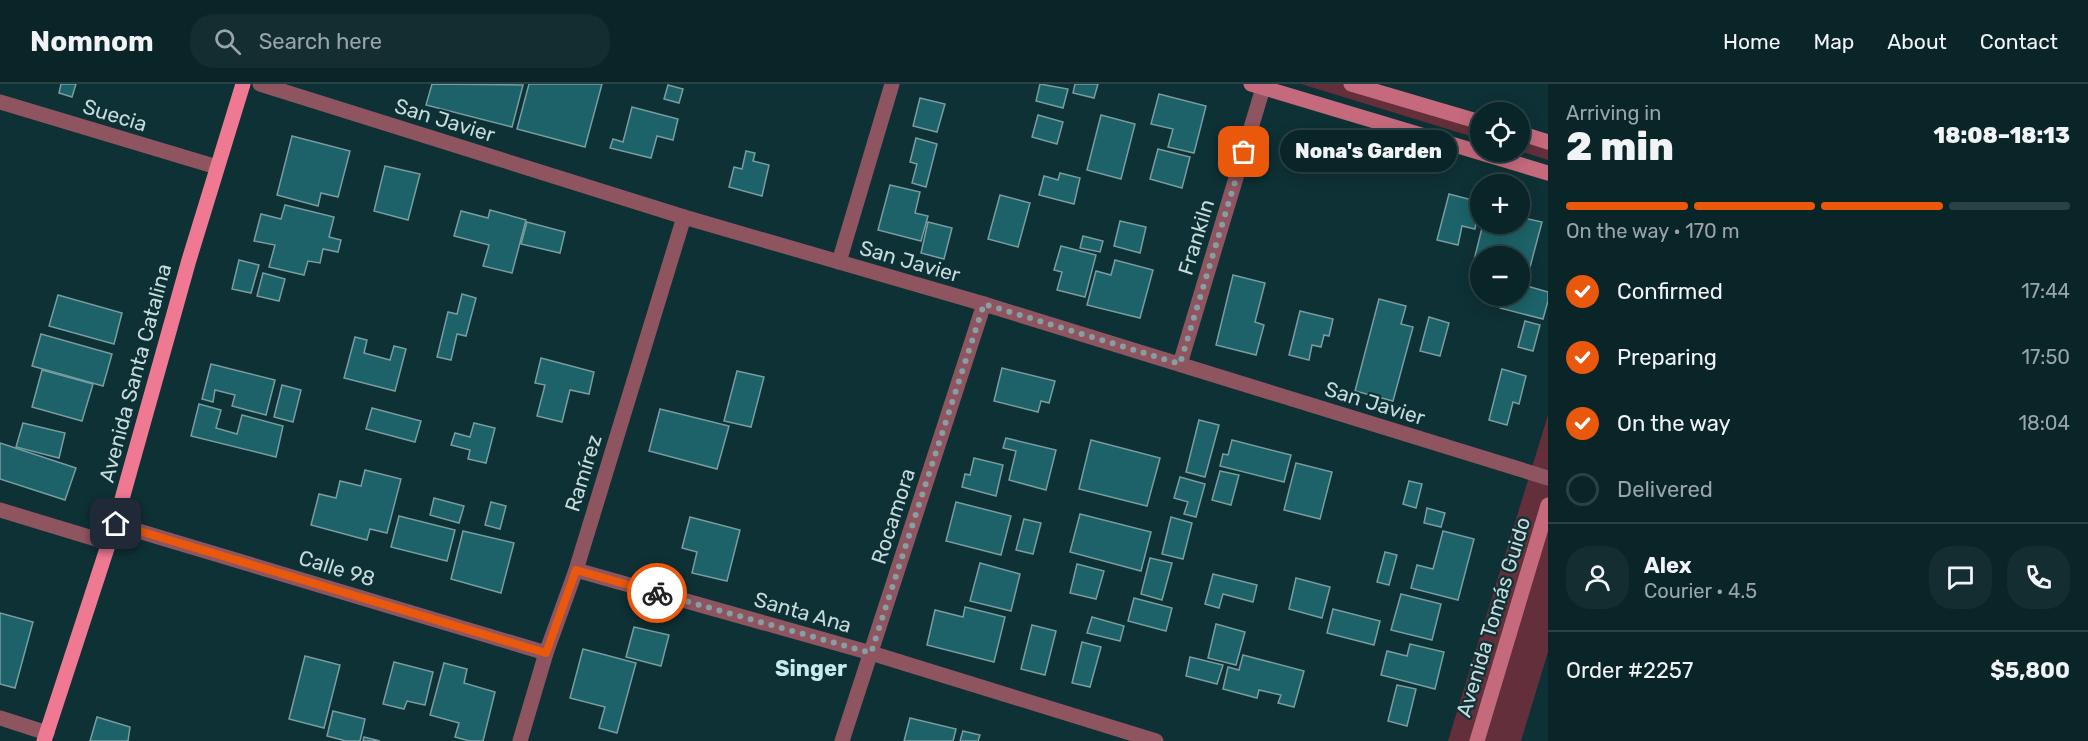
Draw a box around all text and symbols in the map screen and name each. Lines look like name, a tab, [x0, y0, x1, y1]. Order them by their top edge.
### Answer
search box	[190, 14, 610, 68]
text: Nomnom	[30, 25, 154, 58]
icon: search	[211, 25, 244, 58]
text: Search here	[259, 28, 382, 55]
text: Home	[1723, 29, 1780, 54]
text: Map	[1813, 29, 1854, 54]
text: About	[1887, 29, 1947, 54]
text: Contact	[1980, 29, 2058, 54]
street label: Suecia	[80, 93, 150, 137]
street label: San Javier	[392, 93, 498, 147]
text: Arriving in	[1566, 101, 1661, 125]
map controls	[1470, 102, 1530, 306]
button: locate	[1470, 102, 1530, 162]
text: 18:08–18:13	[1934, 122, 2070, 149]
text: 2 min	[1566, 124, 1674, 170]
pin	[1218, 126, 1269, 177]
callout: Nona's Garden	[1280, 131, 1457, 173]
icon: bag	[1227, 135, 1260, 168]
text: Nona's Garden	[1295, 139, 1442, 163]
button: +	[1470, 174, 1530, 234]
street label: Frankiln	[1173, 196, 1219, 278]
text: On the way · 170 m	[1566, 219, 1739, 243]
street label: San Javier	[857, 235, 963, 287]
button: −	[1470, 246, 1530, 306]
street label: Avenida Santa Catalina	[94, 261, 176, 485]
icon: check	[1566, 275, 1599, 308]
text: Confirmed	[1617, 278, 1723, 305]
text: 17:44	[2021, 279, 2070, 303]
icon: check	[1566, 341, 1599, 374]
text: Preparing	[1617, 344, 1717, 371]
text: 17:50	[2021, 345, 2070, 369]
street label: San Javier	[1322, 376, 1428, 430]
icon: check	[1566, 407, 1599, 440]
text: On the way	[1617, 410, 1731, 437]
text: 18:04	[2018, 411, 2070, 435]
street label: Ramírez	[559, 431, 607, 515]
street label: Rocamora	[866, 465, 920, 567]
text: Delivered	[1617, 476, 1713, 503]
pin	[90, 498, 141, 549]
icon: home	[99, 507, 132, 540]
street label: Avenida Tomás Guido	[1451, 514, 1535, 720]
street label: Calle 98	[296, 545, 378, 591]
button: person	[1566, 546, 1629, 609]
button: chat	[1929, 546, 1992, 609]
button: phone	[2007, 546, 2070, 609]
text: Alex	[1644, 552, 1692, 579]
courier	[627, 563, 687, 623]
icon: bike	[641, 577, 674, 610]
text: Courier · 4.5	[1644, 579, 1757, 603]
street label: Santa Ana	[751, 586, 855, 638]
district label: Singer	[775, 655, 847, 682]
text: Order #2257	[1566, 657, 1693, 684]
text: $5,800	[1990, 657, 2070, 684]

